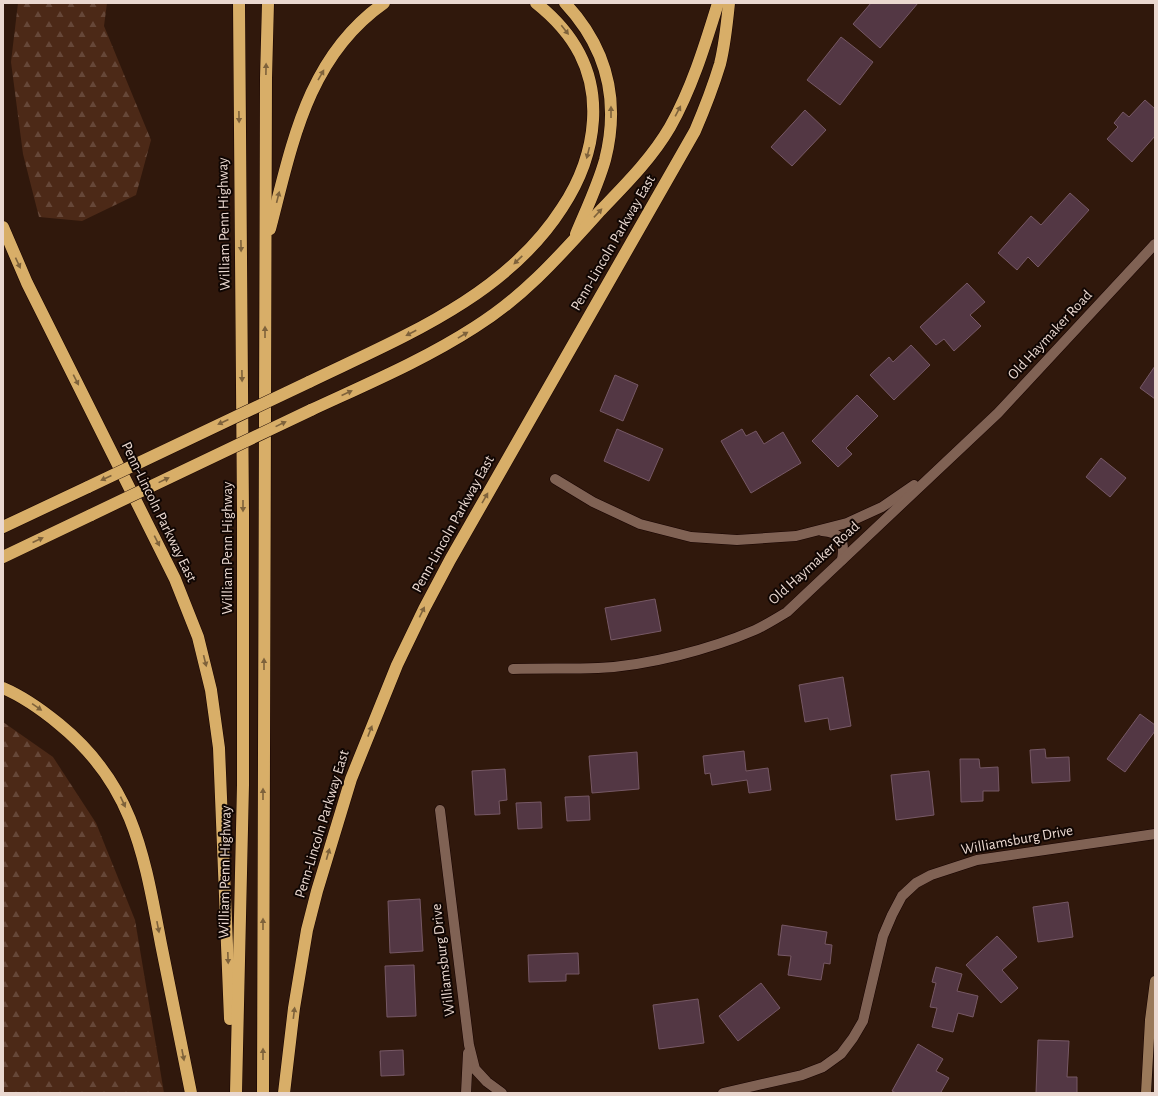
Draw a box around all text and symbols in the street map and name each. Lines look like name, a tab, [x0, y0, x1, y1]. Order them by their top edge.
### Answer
one-way arrow	[560, 24, 569, 35]
one-way arrow	[263, 62, 269, 75]
one-way arrow	[317, 69, 324, 80]
one-way arrow	[608, 105, 614, 118]
one-way arrow	[675, 106, 681, 117]
one-way arrow	[236, 111, 242, 124]
one-way arrow	[585, 147, 591, 159]
street label: William Penn Highway	[215, 157, 233, 291]
street label: Penn-Lincoln Parkway East	[568, 172, 658, 313]
one-way arrow	[276, 191, 282, 203]
one-way arrow	[594, 208, 603, 219]
one-way arrow	[238, 240, 244, 253]
one-way arrow	[513, 255, 523, 265]
one-way arrow	[15, 257, 21, 269]
street label: Old Haymaker Road	[1005, 287, 1095, 383]
one-way arrow	[262, 325, 268, 338]
one-way arrow	[405, 329, 416, 336]
one-way arrow	[457, 331, 469, 338]
one-way arrow	[239, 370, 245, 383]
one-way arrow	[72, 374, 79, 385]
one-way arrow	[341, 390, 352, 396]
one-way arrow	[217, 419, 229, 425]
one-way arrow	[276, 421, 287, 427]
street label: Penn-Lincoln Parkway East	[119, 440, 200, 585]
street label: Penn-Lincoln Parkway East	[409, 453, 497, 595]
one-way arrow	[100, 475, 111, 481]
one-way arrow	[158, 477, 170, 483]
street label: William Penn Highway	[220, 481, 235, 614]
one-way arrow	[482, 493, 489, 504]
one-way arrow	[240, 500, 246, 513]
street label: Old Haymaker Road	[766, 518, 862, 607]
one-way arrow	[153, 535, 160, 547]
one-way arrow	[33, 537, 44, 543]
one-way arrow	[419, 606, 426, 618]
one-way arrow	[202, 656, 208, 668]
one-way arrow	[261, 657, 267, 670]
one-way arrow	[32, 703, 42, 711]
one-way arrow	[367, 724, 373, 736]
street label: Penn-Lincoln Parkway East	[292, 748, 352, 900]
one-way arrow	[260, 787, 266, 800]
one-way arrow	[120, 797, 126, 808]
street label: William Penn Highway	[216, 805, 234, 939]
street label: Williamsburg Drive	[960, 823, 1074, 857]
one-way arrow	[325, 848, 331, 860]
street label: Williamsburg Drive	[429, 903, 457, 1017]
one-way arrow	[260, 917, 266, 930]
one-way arrow	[155, 921, 161, 933]
one-way arrow	[225, 952, 231, 965]
one-way arrow	[291, 1006, 297, 1019]
one-way arrow	[260, 1047, 266, 1060]
one-way arrow	[180, 1049, 186, 1061]

